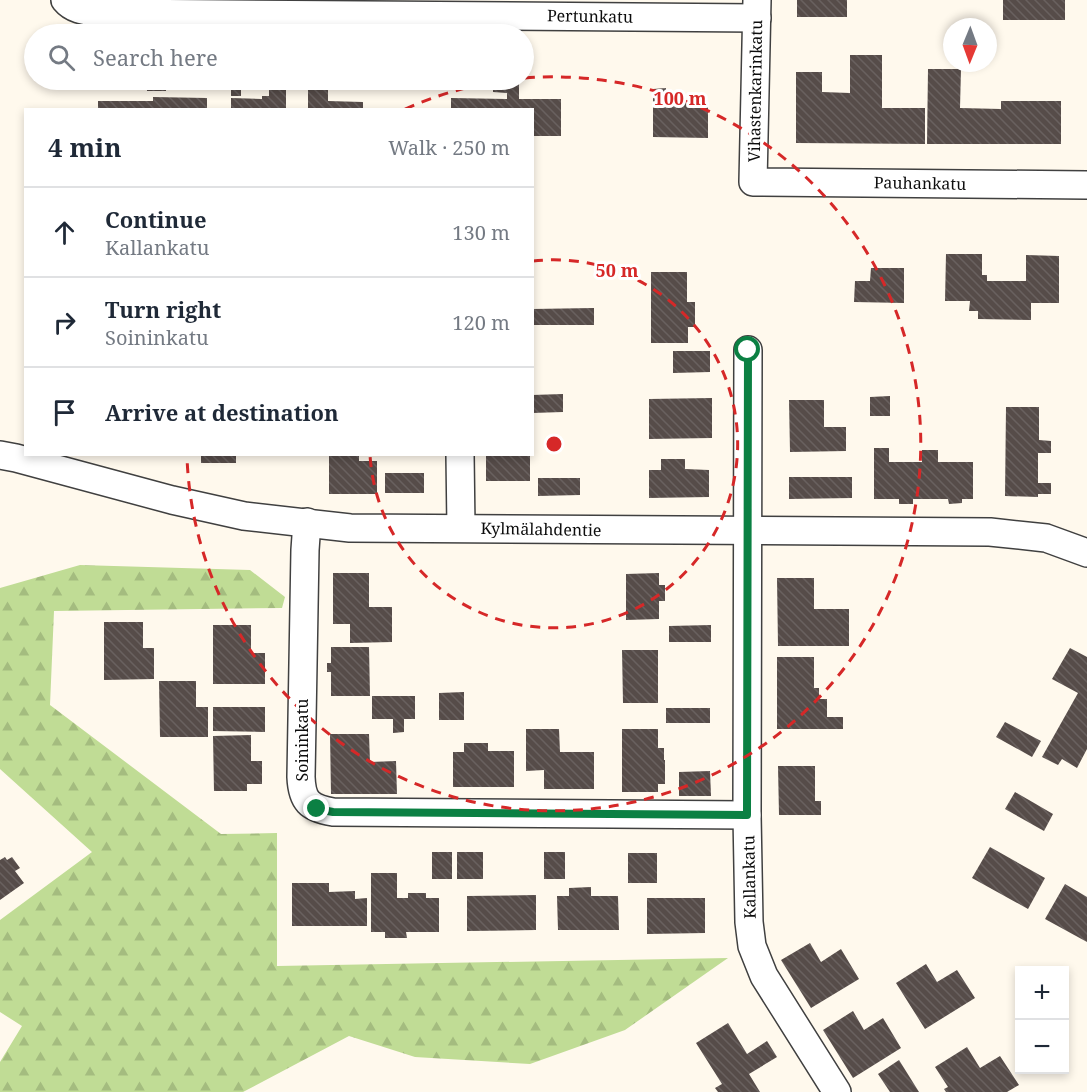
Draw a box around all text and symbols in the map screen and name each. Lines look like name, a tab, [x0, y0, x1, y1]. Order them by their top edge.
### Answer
street label: Pertunkatu	[547, 4, 633, 28]
north arrow	[943, 18, 997, 72]
street label: Vihastenkarinkatu	[743, 20, 767, 162]
search box	[24, 24, 534, 90]
icon: search	[45, 41, 78, 74]
text: Search here	[93, 42, 218, 72]
text: 100 m	[654, 86, 707, 110]
text: 4 min	[48, 129, 122, 165]
text: Walk · 250 m	[388, 134, 510, 161]
street label: Pauhankatu	[874, 171, 966, 195]
text: Continue	[105, 204, 207, 234]
icon: ahead	[48, 216, 81, 249]
text: 130 m	[452, 219, 510, 246]
text: Kallankatu	[105, 234, 210, 261]
text: 50 m	[596, 258, 639, 282]
text: Turn right	[105, 294, 221, 324]
icon: right	[48, 306, 81, 339]
text: 120 m	[452, 309, 510, 336]
text: Soininkatu	[105, 324, 209, 351]
route start	[734, 336, 760, 362]
icon: arrive	[48, 396, 81, 429]
text: Arrive at destination	[105, 397, 339, 427]
centre of rings	[544, 434, 564, 454]
street label: Kylmälahdentie	[480, 517, 602, 541]
street label: Soininkatu	[291, 699, 313, 781]
route end	[303, 795, 329, 821]
street label: Kallankatu	[737, 835, 761, 919]
map controls	[1015, 966, 1069, 1074]
button: +	[1015, 966, 1069, 1020]
button: −	[1015, 1020, 1069, 1074]

